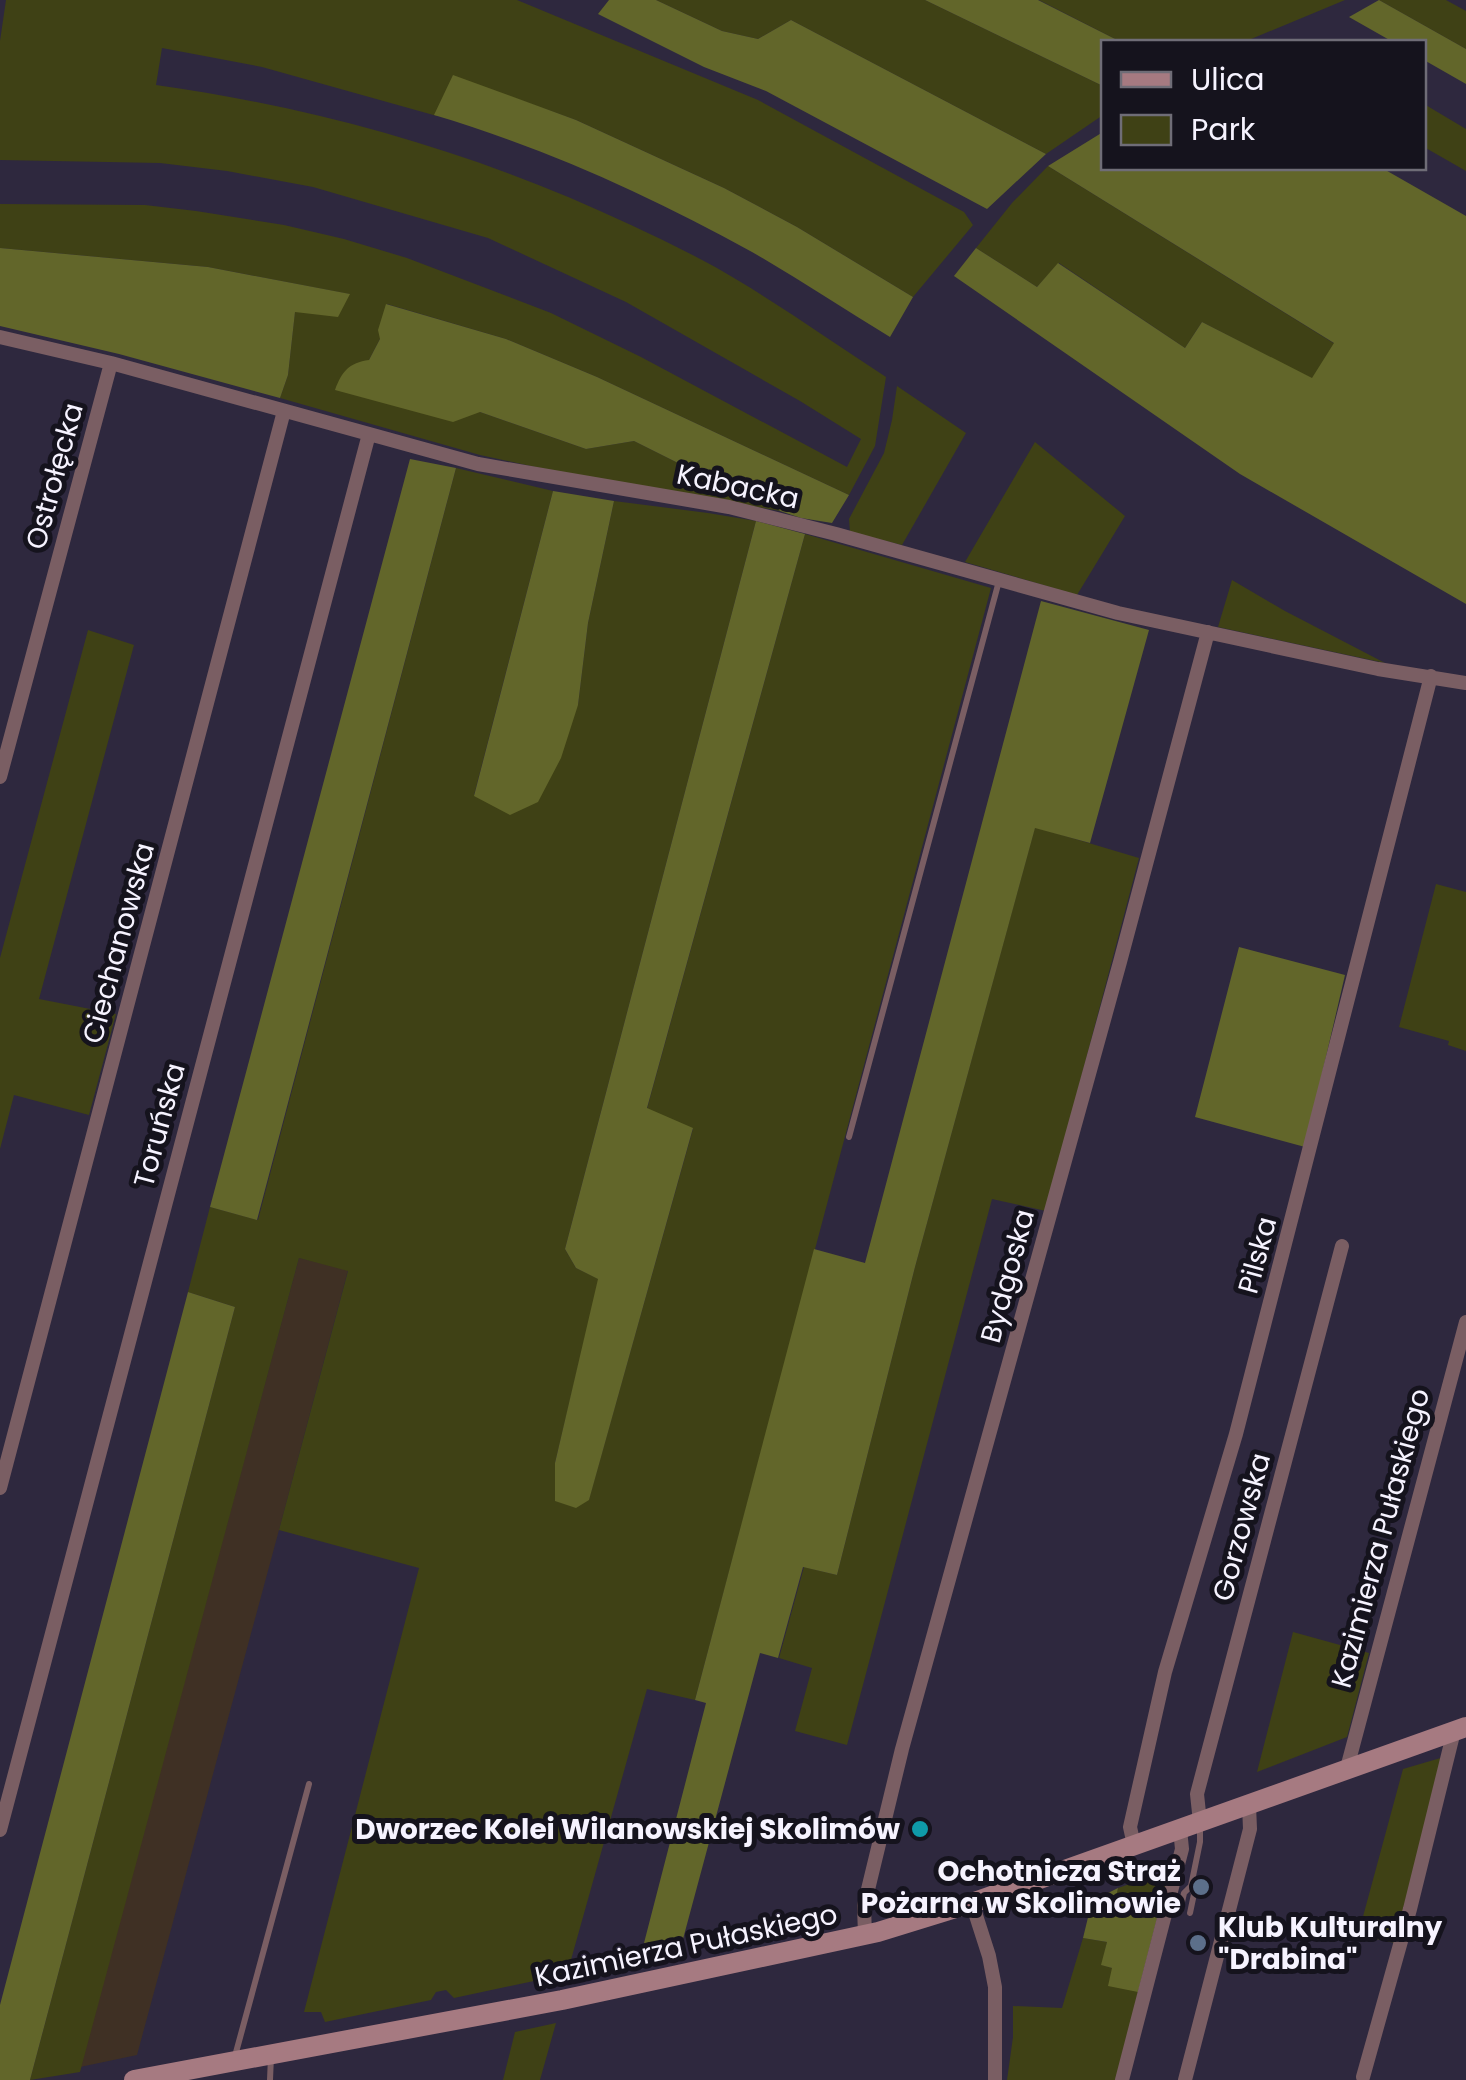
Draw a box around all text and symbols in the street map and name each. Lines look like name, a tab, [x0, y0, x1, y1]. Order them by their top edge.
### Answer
legend	[1101, 40, 1426, 170]
text: Ulica	[1191, 58, 1265, 101]
text: Park	[1191, 108, 1256, 151]
street label: Ostrołęcka	[16, 399, 93, 554]
street label: Kabacka	[673, 455, 803, 518]
street label: Ciechanowska	[73, 838, 164, 1048]
street label: Toruńska	[124, 1059, 195, 1192]
street label: Bydgoska	[971, 1205, 1044, 1347]
street label: Pilska	[1229, 1212, 1286, 1298]
street label: Kazimierza Pułaskiego	[1322, 1384, 1439, 1692]
street label: Gorzowska	[1203, 1449, 1280, 1605]
place label: Dworzec Kolei Wilanowskiej Skolimów	[355, 1810, 901, 1849]
marker: Dworzec Kolei Wilanowskiej Skolimów	[909, 1818, 931, 1840]
place label: Ochotnicza Straż Pożarna w Skolimowie	[861, 1852, 1181, 1923]
marker: Ochotnicza Straż Pożarna w Skolimowie	[1190, 1876, 1212, 1898]
street label: Kazimierza Pułaskiego	[531, 1894, 841, 1997]
place label: Klub Kulturalny "Drabina"	[1218, 1908, 1443, 1979]
marker: Klub Kulturalny "Drabina"	[1187, 1932, 1209, 1954]

